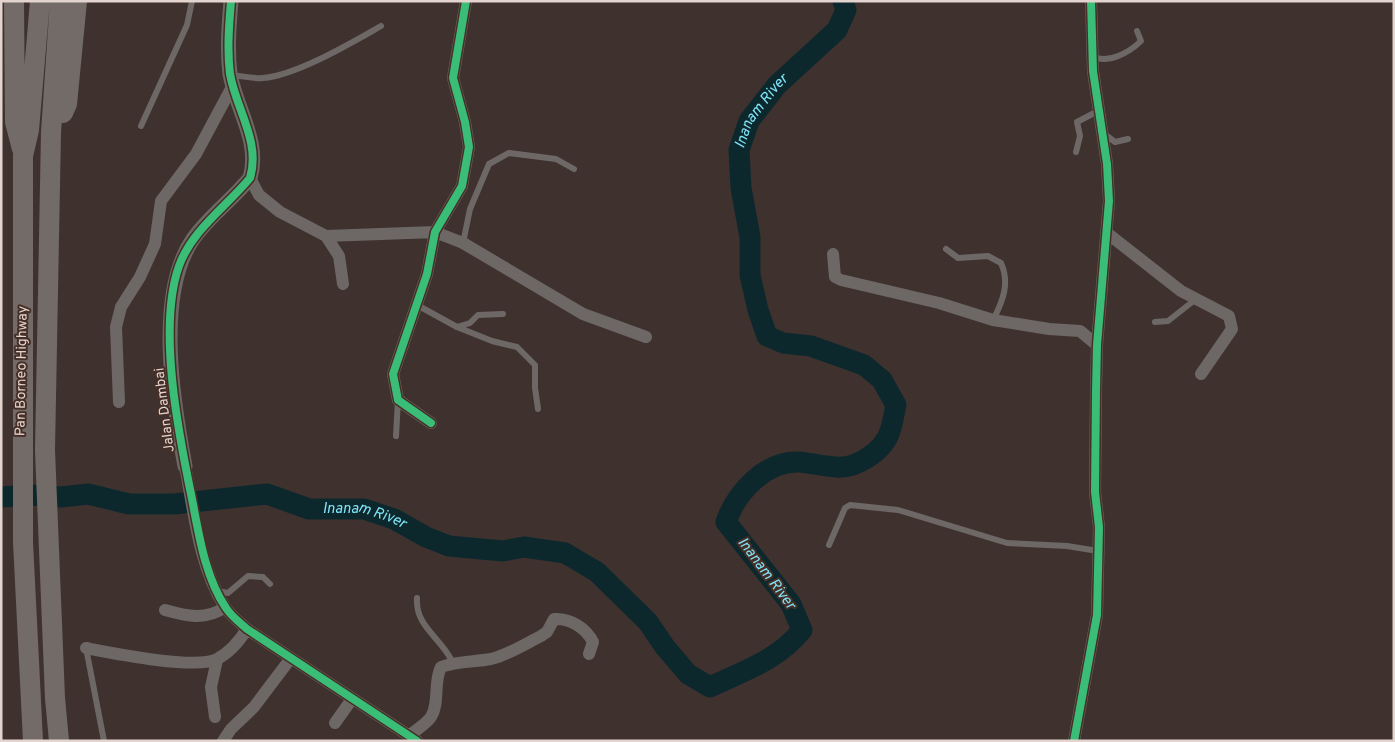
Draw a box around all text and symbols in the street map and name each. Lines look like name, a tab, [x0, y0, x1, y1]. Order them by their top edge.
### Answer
water label: Inanam River	[731, 69, 793, 151]
street label: Pan Borneo Highway	[12, 306, 32, 436]
street label: Jalan Dambai	[151, 367, 179, 453]
water label: Inanam River	[323, 498, 411, 534]
water label: Inanam River	[733, 534, 800, 615]

